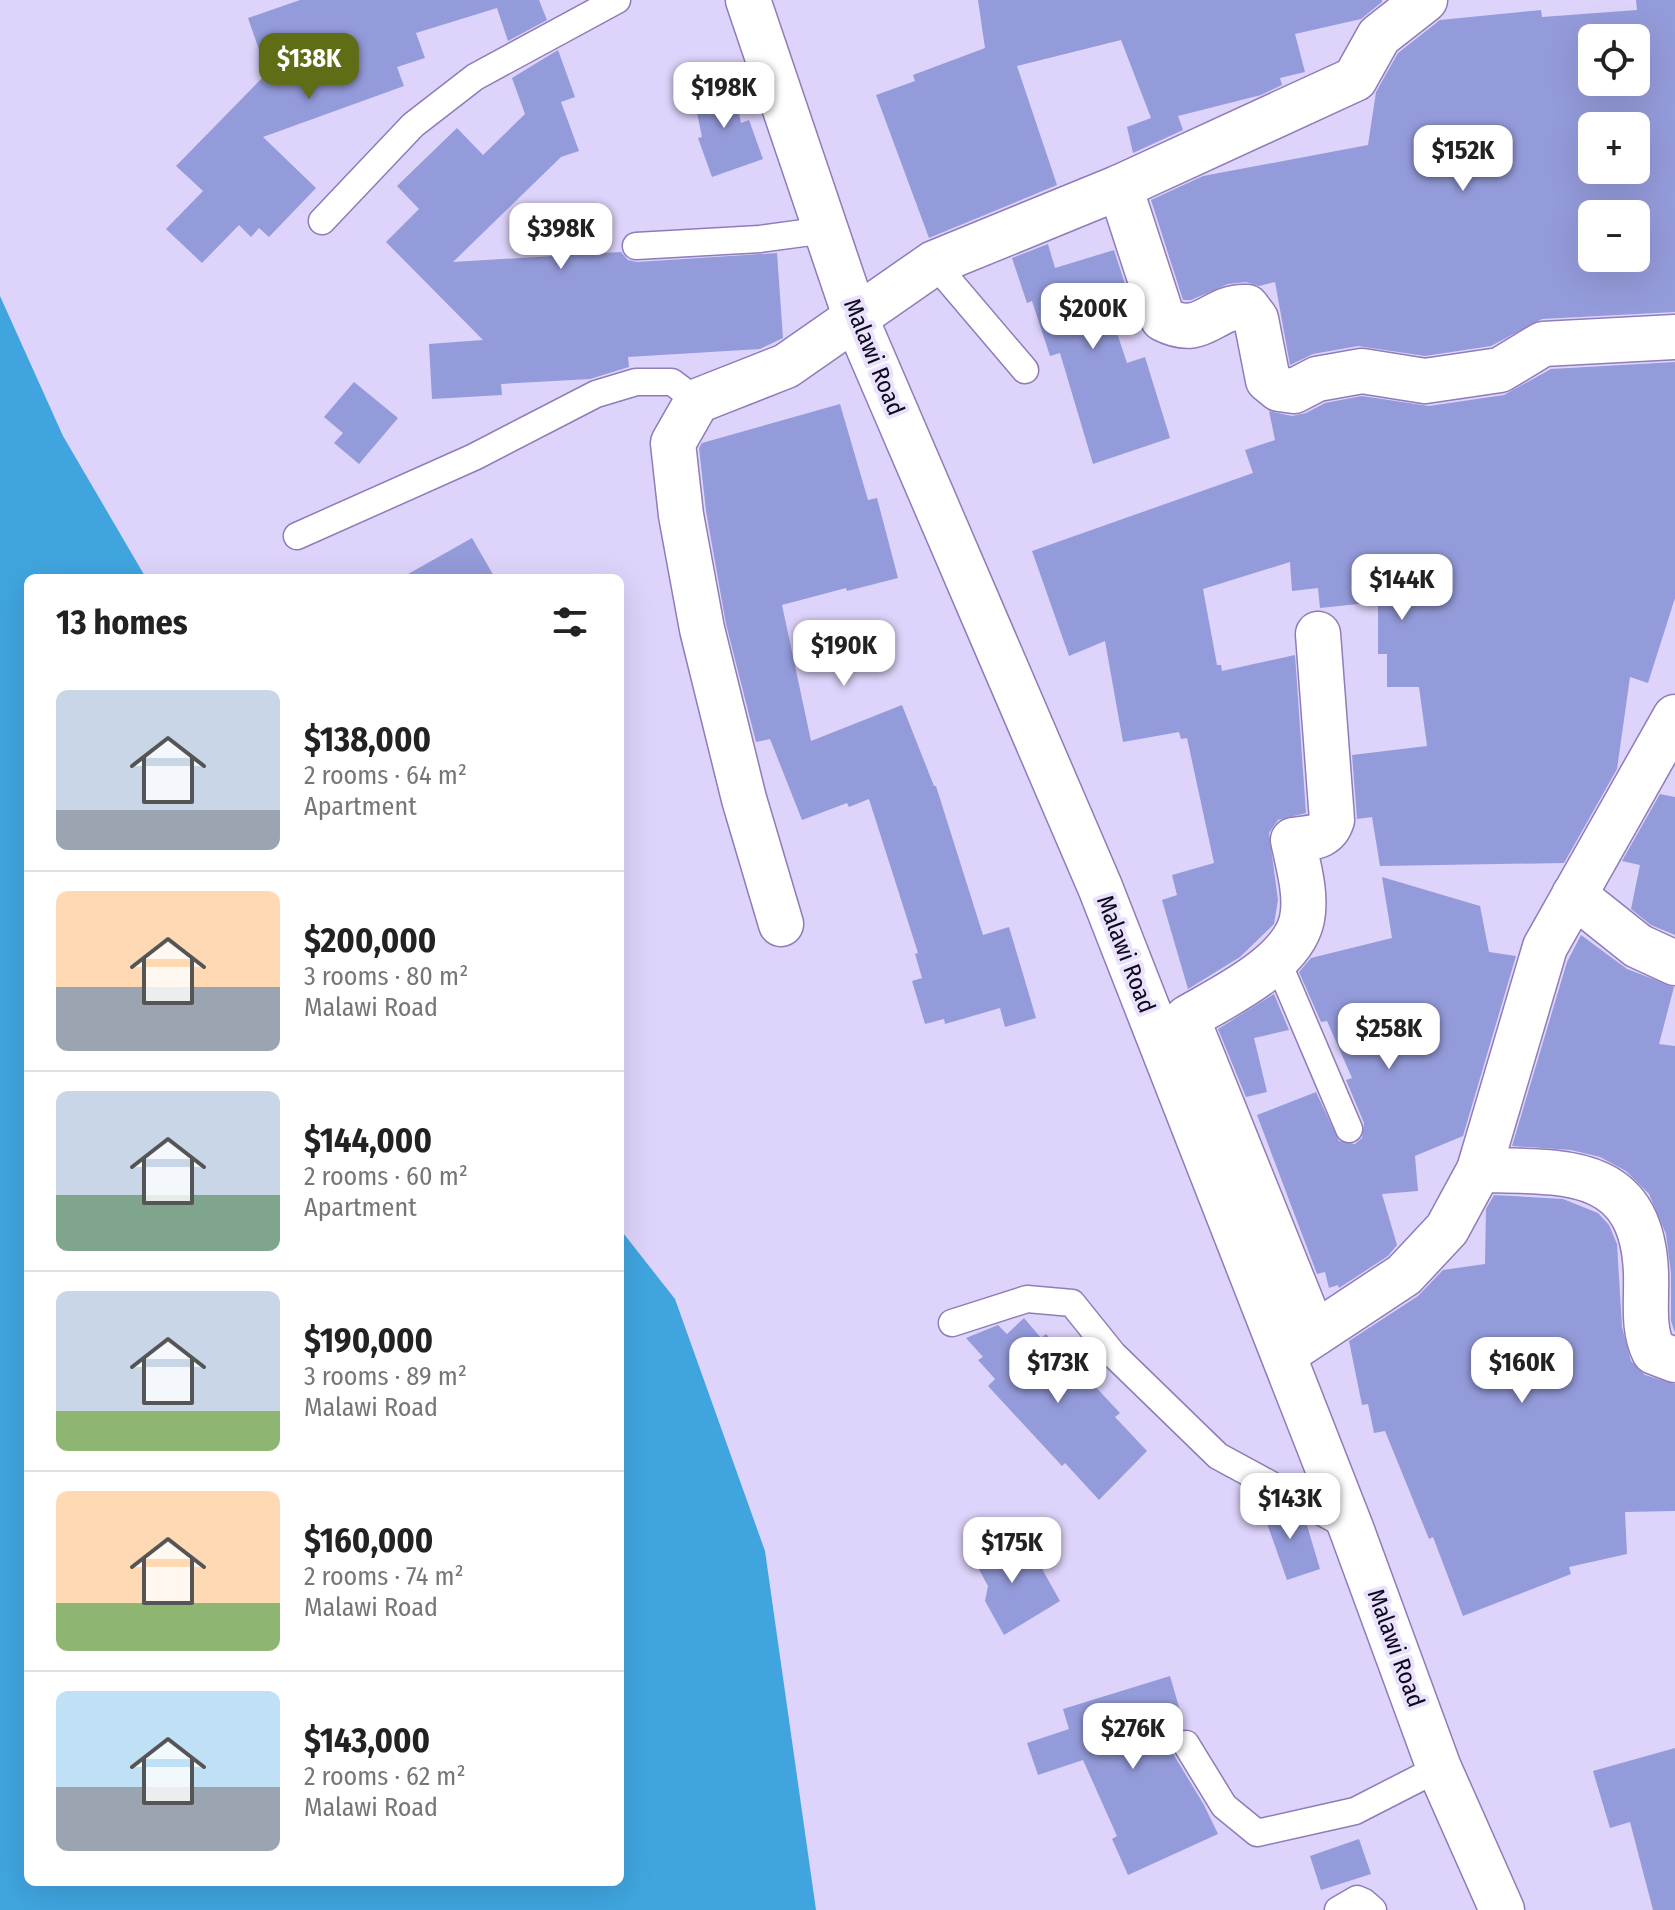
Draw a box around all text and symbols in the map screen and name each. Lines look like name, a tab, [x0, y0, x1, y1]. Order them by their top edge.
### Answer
map controls	[1578, 24, 1650, 272]
button: locate	[1578, 24, 1650, 96]
pin: $138K	[253, 33, 365, 101]
text: $138K	[277, 43, 341, 74]
pin: $198K	[668, 62, 780, 130]
text: $198K	[691, 72, 757, 103]
button: +	[1578, 112, 1650, 184]
pin: $152K	[1407, 125, 1519, 193]
text: $152K	[1432, 135, 1494, 166]
button: −	[1578, 200, 1650, 272]
pin: $398K	[505, 203, 617, 271]
text: $398K	[527, 213, 595, 244]
pin: $200K	[1037, 283, 1149, 351]
text: $200K	[1059, 293, 1127, 324]
street label: Malawi Road	[838, 294, 910, 420]
pin: $144K	[1346, 554, 1458, 622]
text: $144K	[1370, 564, 1434, 595]
icon: filters	[548, 600, 592, 644]
text: 13 homes	[56, 602, 188, 643]
pin: $190K	[788, 620, 900, 688]
text: $190K	[811, 630, 877, 661]
text: $138,000	[304, 719, 431, 760]
icon: home	[120, 722, 216, 818]
text: 2 rooms · 64 m²	[304, 760, 467, 791]
text: Apartment	[304, 791, 417, 822]
street label: Malawi Road	[1091, 891, 1161, 1017]
text: $200,000	[304, 920, 436, 961]
icon: home	[120, 923, 216, 1019]
text: 3 rooms · 80 m²	[304, 961, 468, 992]
text: Malawi Road	[304, 992, 438, 1023]
pin: $258K	[1333, 1003, 1445, 1071]
text: $258K	[1356, 1013, 1422, 1044]
text: $144,000	[304, 1120, 432, 1161]
icon: home	[120, 1123, 216, 1219]
text: 2 rooms · 60 m²	[304, 1161, 468, 1192]
text: Apartment	[304, 1192, 417, 1223]
text: $190,000	[304, 1320, 433, 1361]
icon: home	[120, 1323, 216, 1419]
pin: $173K	[1002, 1337, 1114, 1405]
pin: $160K	[1466, 1337, 1578, 1405]
text: $173K	[1027, 1347, 1089, 1378]
text: $160K	[1489, 1347, 1555, 1378]
text: 3 rooms · 89 m²	[304, 1361, 467, 1392]
text: Malawi Road	[304, 1392, 438, 1423]
pin: $143K	[1234, 1473, 1346, 1541]
text: $143K	[1258, 1483, 1322, 1514]
pin: $175K	[956, 1517, 1068, 1585]
text: $160,000	[304, 1520, 433, 1561]
icon: home	[120, 1523, 216, 1619]
text: $175K	[981, 1527, 1043, 1558]
text: 2 rooms · 74 m²	[304, 1561, 464, 1592]
street label: Malawi Road	[1362, 1585, 1430, 1711]
text: Malawi Road	[304, 1592, 438, 1623]
pin: $276K	[1077, 1703, 1189, 1771]
text: $276K	[1101, 1713, 1165, 1744]
text: $143,000	[304, 1720, 430, 1761]
icon: home	[120, 1723, 216, 1819]
text: 2 rooms · 62 m²	[304, 1761, 466, 1792]
text: Malawi Road	[304, 1792, 438, 1823]

